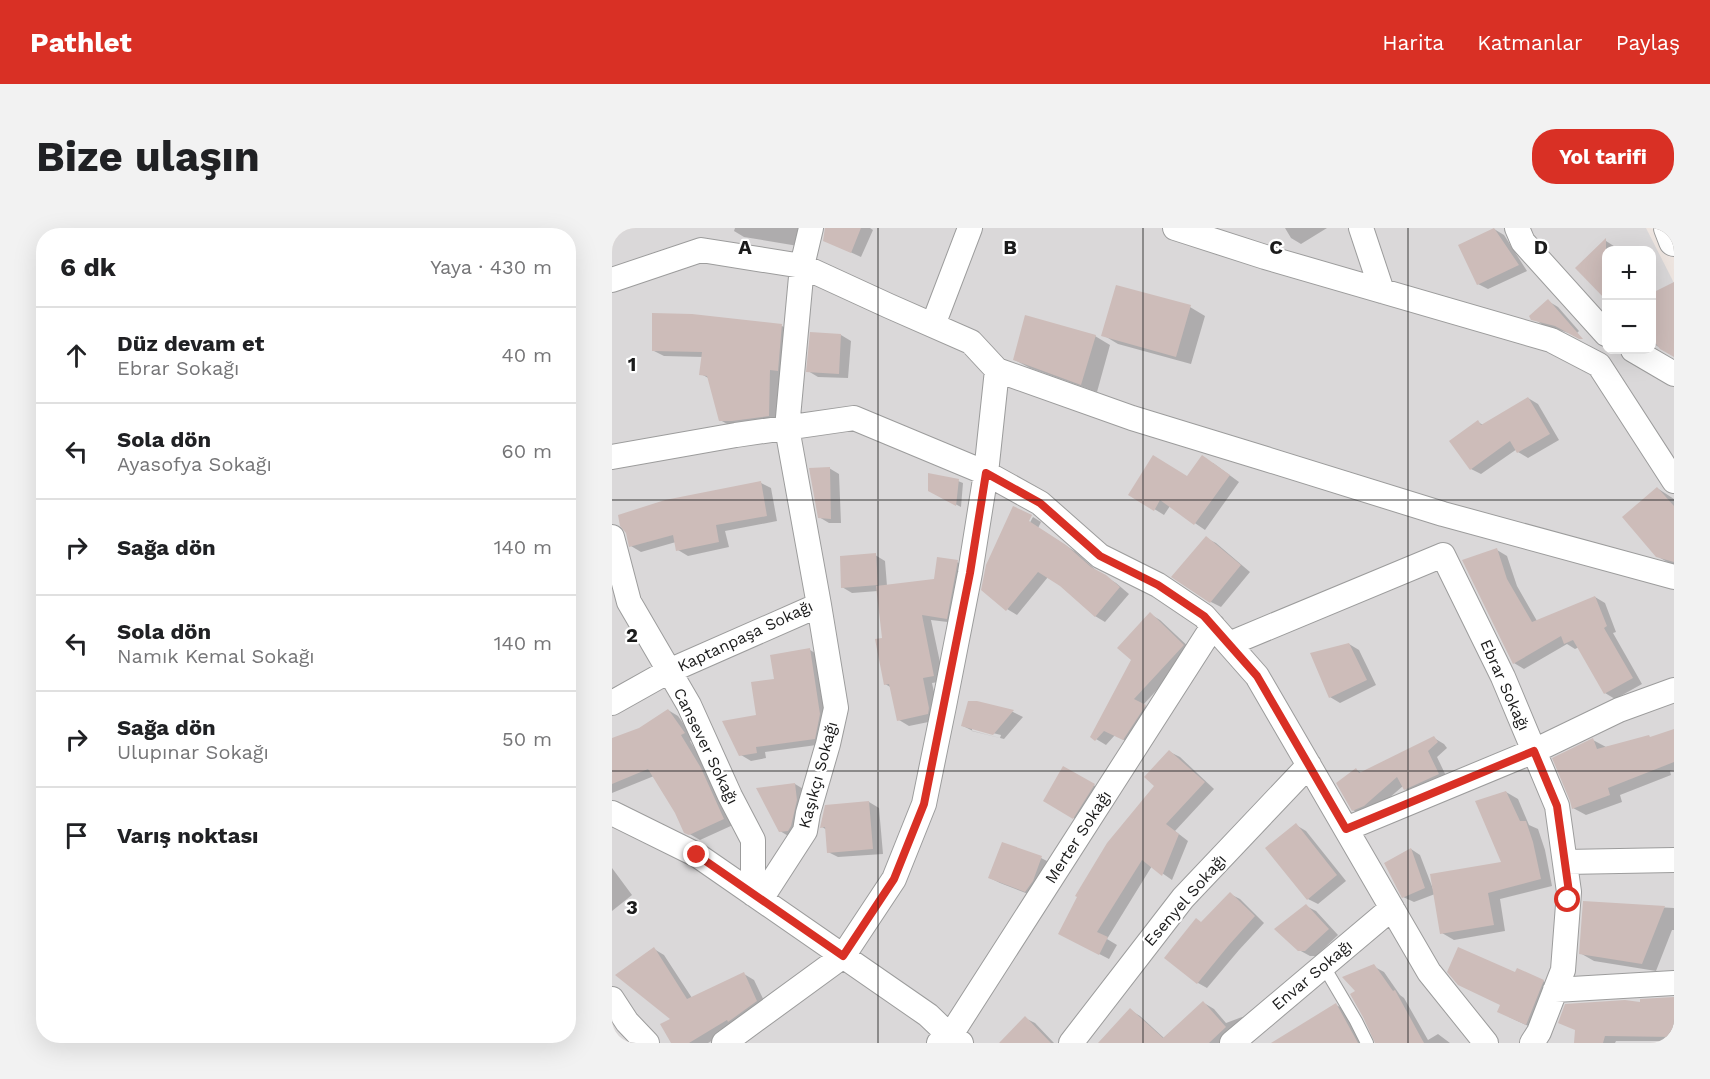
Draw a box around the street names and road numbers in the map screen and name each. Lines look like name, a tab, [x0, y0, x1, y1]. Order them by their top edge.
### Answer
street label: Kaptanpaşa Sokağı	[674, 596, 816, 676]
street label: Ebrar Sokağı	[1476, 636, 1534, 734]
street label: Cansever Sokağı	[670, 685, 742, 807]
street label: Kaşıkçı Sokağı	[795, 719, 841, 831]
street label: Merter Sokağı	[1041, 787, 1115, 887]
street label: Esenyel Sokağı	[1140, 850, 1230, 950]
street label: Envar Sokağı	[1268, 936, 1356, 1014]

